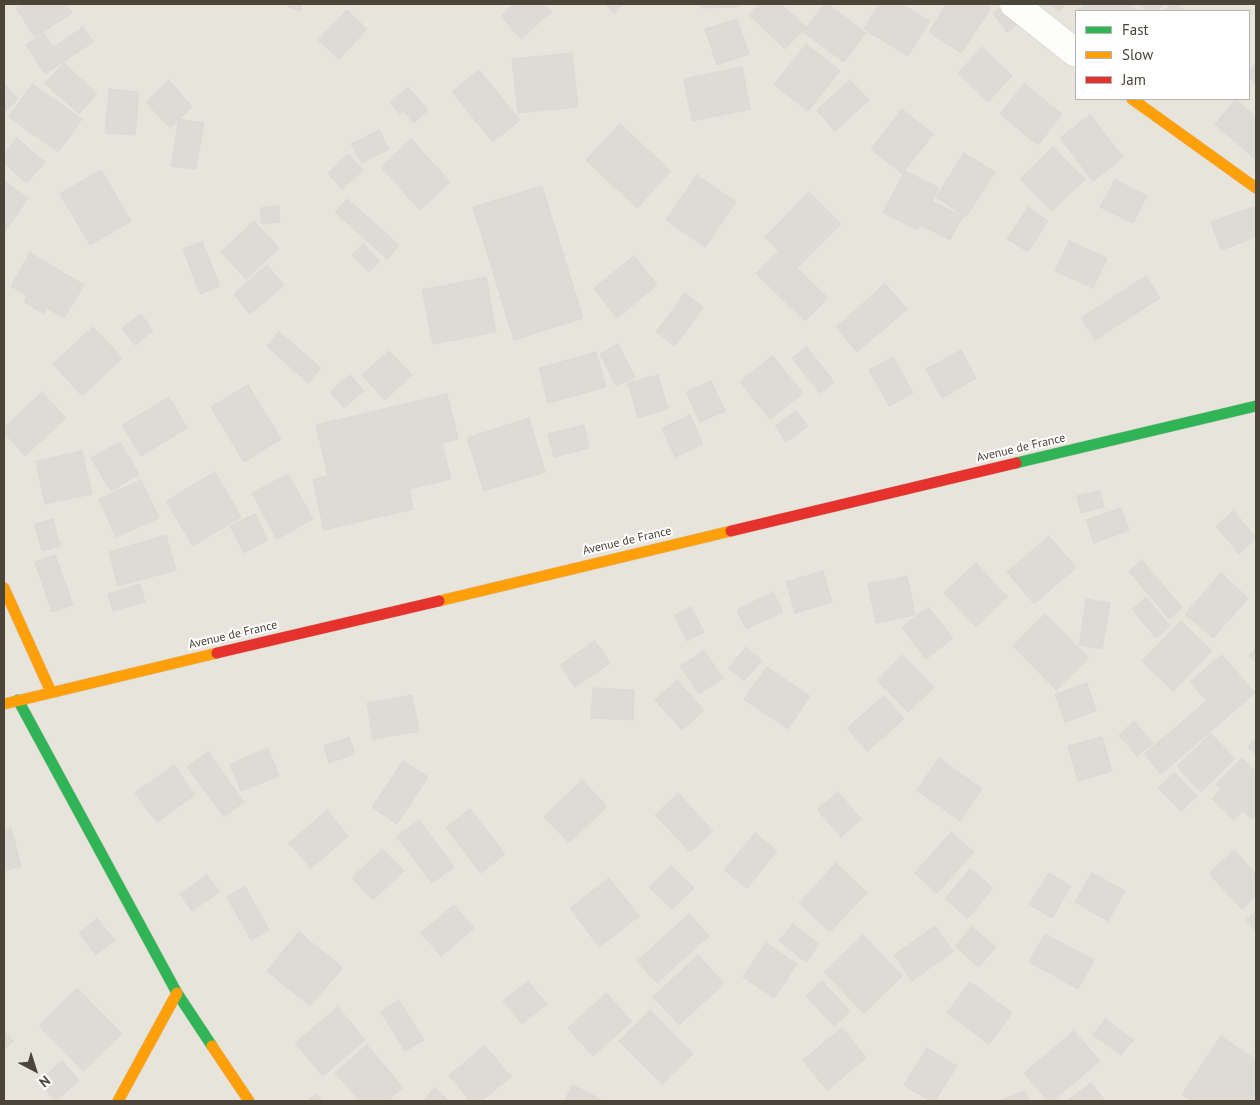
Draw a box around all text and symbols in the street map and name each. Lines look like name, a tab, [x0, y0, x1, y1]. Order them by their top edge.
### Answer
legend	[1075, 10, 1250, 100]
text: Fast	[1122, 20, 1149, 39]
text: Slow	[1122, 45, 1153, 64]
text: Jam	[1122, 70, 1146, 89]
street label: Avenue de France	[975, 431, 1067, 465]
street label: Avenue de France	[581, 524, 673, 558]
street label: Avenue de France	[187, 618, 279, 652]
north arrow	[10, 1045, 60, 1095]
text: N	[35, 1072, 54, 1091]

